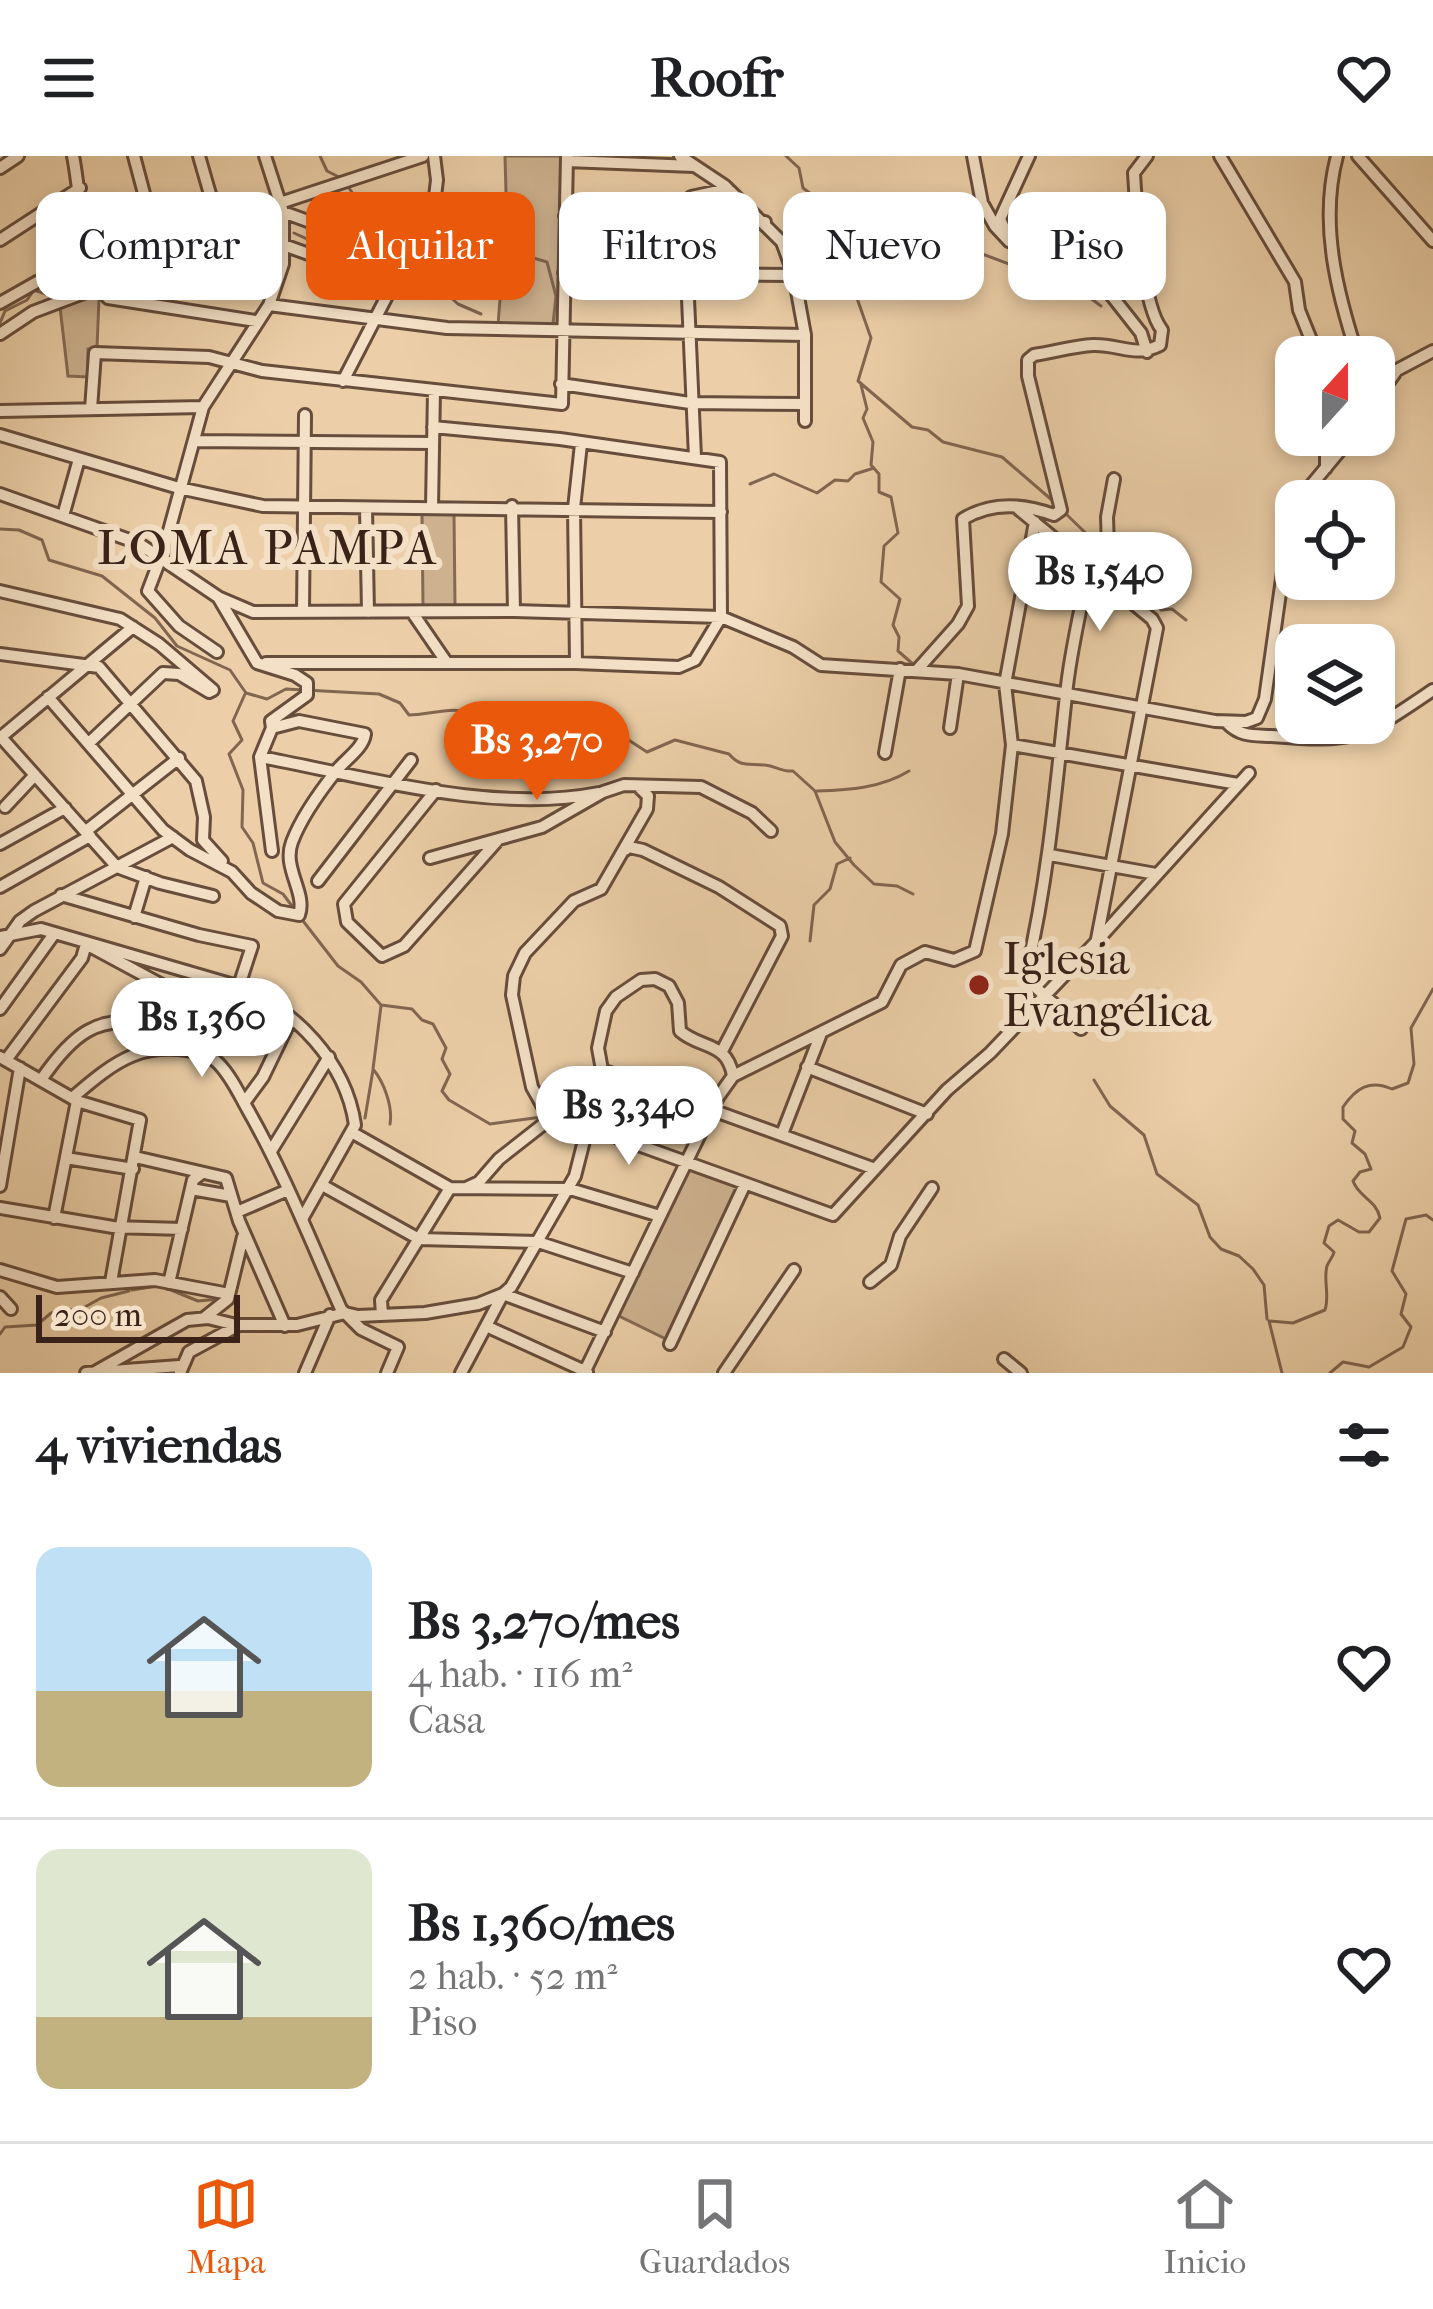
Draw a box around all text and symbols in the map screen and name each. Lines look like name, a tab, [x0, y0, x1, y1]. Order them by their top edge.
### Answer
icon: menu	[36, 45, 102, 111]
icon: heart	[1331, 45, 1397, 111]
text: Roofr	[650, 47, 783, 110]
chip: Comprar	[36, 192, 282, 300]
chip: Alquilar	[306, 192, 535, 300]
chip: Filtros	[559, 192, 759, 300]
chip: Nuevo	[783, 192, 984, 300]
chip: Piso	[1008, 192, 1166, 300]
north arrow	[1275, 336, 1395, 456]
map controls	[1275, 336, 1395, 744]
button: locate	[1275, 480, 1395, 600]
district label: LOMA PAMPA	[97, 520, 439, 576]
pin: Bs 1,540	[976, 532, 1224, 634]
text: Bs 1,540	[1035, 548, 1165, 594]
button: layers	[1275, 624, 1395, 744]
pin: Bs 3,270	[413, 701, 661, 803]
text: Bs 3,270	[471, 717, 603, 763]
place label: Iglesia Evangélica	[1003, 933, 1212, 1038]
marker: Iglesia Evangélica	[966, 972, 992, 998]
pin: Bs 1,360	[78, 978, 326, 1080]
text: Bs 1,360	[138, 994, 266, 1040]
pin: Bs 3,340	[505, 1066, 753, 1168]
text: Bs 3,340	[563, 1082, 695, 1128]
scale bar	[36, 1289, 240, 1342]
text: 200 m	[54, 1296, 142, 1335]
icon: filters	[1331, 1412, 1397, 1478]
text: 4 viviendas	[36, 1415, 282, 1475]
text: Bs 3,270/mes	[408, 1591, 680, 1651]
icon: home	[132, 1595, 276, 1739]
icon: heart	[1331, 1634, 1397, 1700]
text: 4 hab. · 116 m²	[408, 1651, 632, 1697]
text: Casa	[408, 1697, 485, 1743]
text: Bs 1,360/mes	[408, 1893, 675, 1953]
icon: home	[132, 1897, 276, 2041]
icon: heart	[1331, 1936, 1397, 2002]
text: 2 hab. · 52 m²	[408, 1953, 618, 1999]
text: Piso	[408, 1999, 477, 2045]
tab: Mapa	[187, 2171, 265, 2282]
tab: Guardados	[639, 2171, 790, 2282]
tab: Inicio	[1164, 2171, 1246, 2282]

